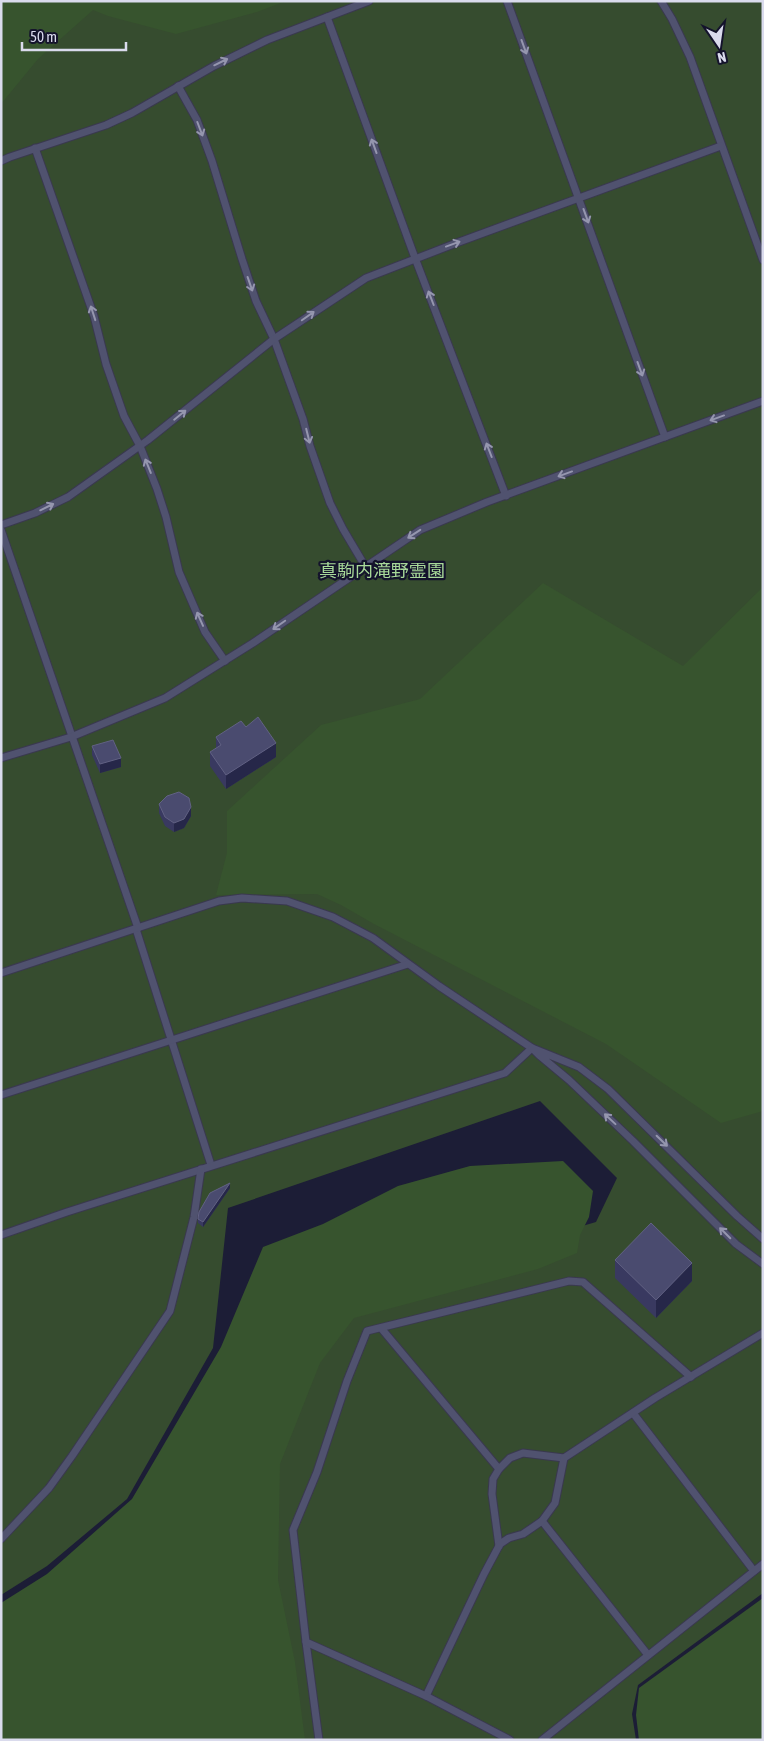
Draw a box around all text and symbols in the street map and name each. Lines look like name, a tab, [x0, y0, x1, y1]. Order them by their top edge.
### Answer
scale bar	[22, 20, 126, 52]
north arrow	[694, 20, 744, 70]
text: 50 m	[30, 28, 57, 45]
one-way arrow	[520, 39, 529, 54]
text: N	[716, 49, 728, 66]
one-way arrow	[213, 57, 228, 66]
one-way arrow	[196, 121, 205, 137]
one-way arrow	[369, 139, 378, 154]
one-way arrow	[582, 208, 591, 223]
one-way arrow	[445, 239, 460, 248]
one-way arrow	[246, 276, 255, 291]
one-way arrow	[426, 291, 435, 306]
one-way arrow	[88, 306, 97, 322]
one-way arrow	[301, 311, 315, 321]
one-way arrow	[636, 361, 645, 376]
one-way arrow	[173, 409, 186, 420]
one-way arrow	[710, 414, 725, 423]
one-way arrow	[303, 427, 313, 443]
one-way arrow	[484, 443, 493, 458]
one-way arrow	[142, 459, 152, 474]
one-way arrow	[557, 470, 573, 479]
one-way arrow	[39, 502, 54, 512]
one-way arrow	[407, 529, 421, 540]
park label: 真駒内滝野霊園	[319, 560, 445, 581]
one-way arrow	[194, 612, 204, 627]
one-way arrow	[272, 620, 286, 630]
one-way arrow	[604, 1113, 616, 1125]
one-way arrow	[655, 1135, 668, 1147]
one-way arrow	[719, 1227, 731, 1240]

